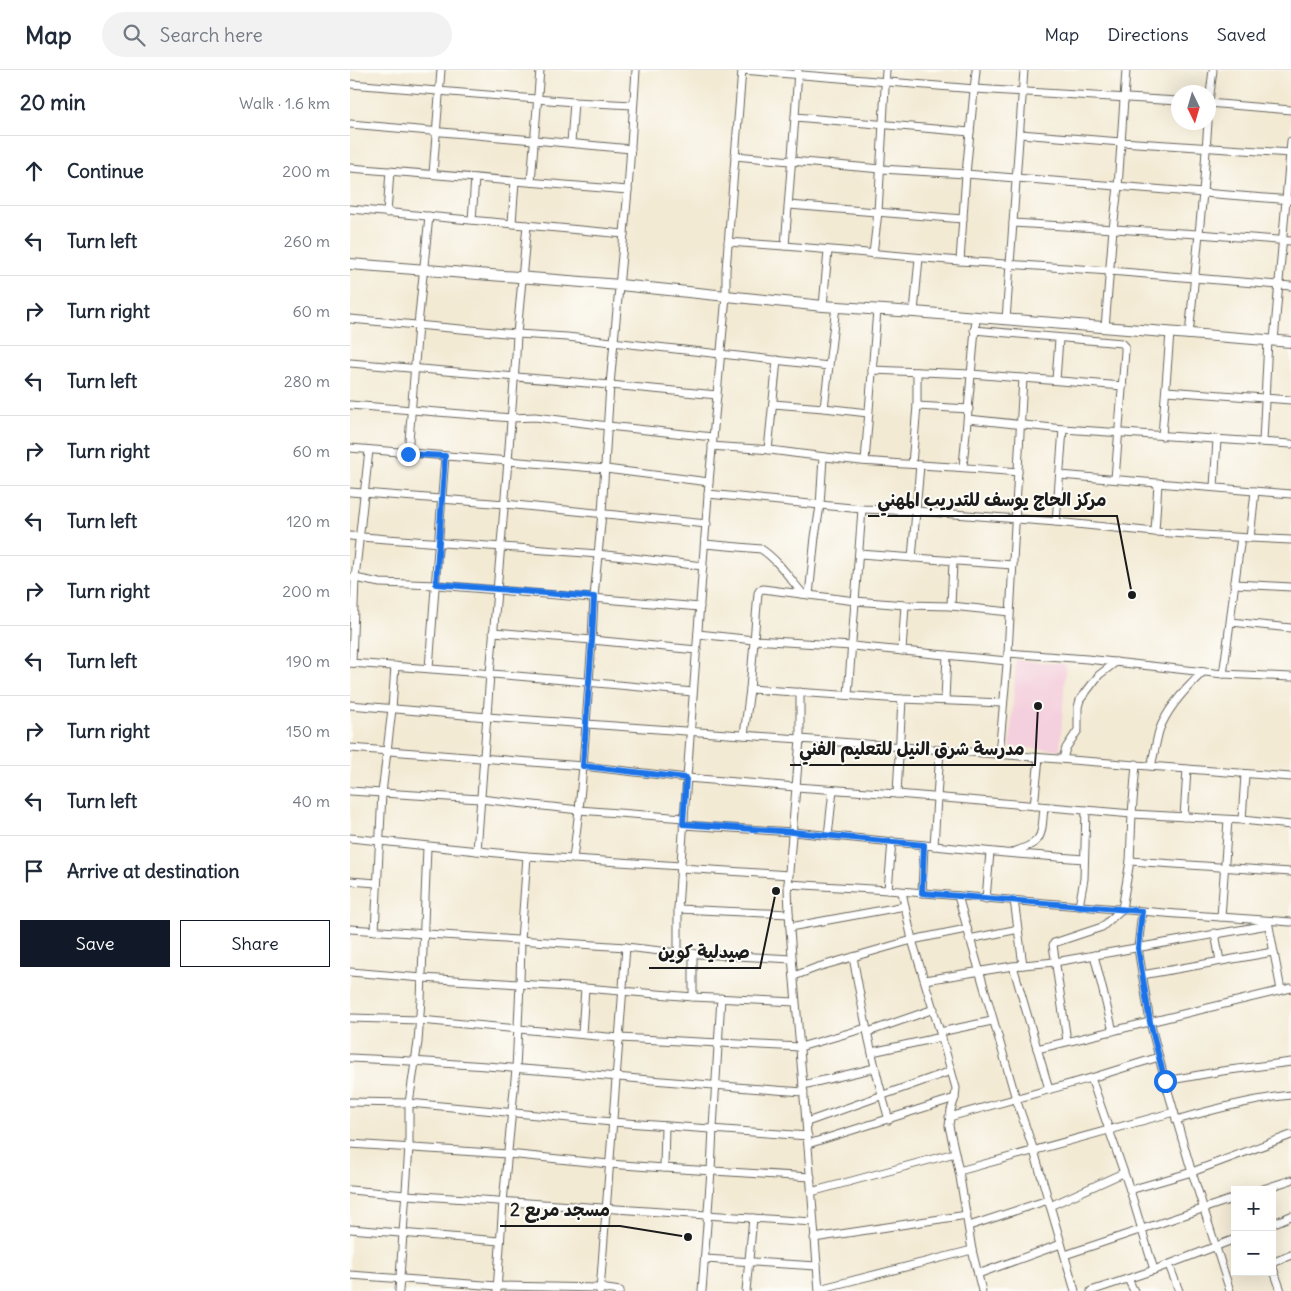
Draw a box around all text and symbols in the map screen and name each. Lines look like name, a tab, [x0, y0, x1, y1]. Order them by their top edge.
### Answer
search box	[102, 12, 452, 57]
text: Map	[25, 20, 72, 50]
icon: search	[120, 21, 148, 49]
text: Search here	[160, 23, 263, 47]
text: Map	[1044, 23, 1079, 46]
text: Directions	[1107, 23, 1189, 46]
text: Saved	[1217, 23, 1266, 46]
north arrow	[1171, 85, 1216, 130]
text: 20 min	[20, 89, 86, 116]
text: Walk · 1.6 km	[239, 93, 330, 113]
icon: ahead	[20, 157, 48, 185]
text: Continue	[67, 159, 144, 183]
text: 200 m	[282, 161, 330, 181]
icon: left	[20, 227, 48, 255]
text: Turn left	[67, 229, 137, 253]
text: 260 m	[284, 231, 330, 251]
icon: right	[20, 297, 48, 325]
text: Turn right	[67, 299, 150, 323]
text: 60 m	[292, 301, 330, 321]
icon: left	[20, 367, 48, 395]
text: Turn left	[67, 369, 137, 393]
text: 280 m	[284, 371, 330, 391]
icon: right	[20, 437, 48, 465]
text: Turn right	[67, 439, 150, 463]
text: 60 m	[292, 441, 330, 461]
route end	[397, 443, 420, 466]
callout: مركز الحاج يوسف للتدريب المهني	[868, 483, 1117, 516]
text: مركز الحاج يوسف للتدريب المهني	[878, 488, 1106, 516]
icon: left	[20, 507, 48, 535]
text: Turn left	[67, 509, 137, 533]
text: 120 m	[287, 511, 330, 531]
icon: right	[20, 577, 48, 605]
text: Turn right	[67, 579, 150, 603]
text: 200 m	[282, 581, 330, 601]
icon: left	[20, 647, 48, 675]
text: Turn left	[67, 649, 137, 673]
text: 190 m	[286, 651, 330, 671]
icon: right	[20, 717, 48, 745]
text: Turn right	[67, 719, 150, 743]
text: 150 m	[286, 721, 330, 741]
callout: مدرسة شرق النيل للتعليم الفني	[790, 732, 1035, 765]
text: مدرسة شرق النيل للتعليم الفني	[799, 737, 1025, 765]
icon: left	[20, 787, 48, 815]
text: Turn left	[67, 789, 137, 813]
text: 40 m	[292, 791, 330, 811]
icon: arrive	[20, 857, 48, 885]
text: Arrive at destination	[67, 859, 240, 883]
button: Save	[20, 920, 170, 967]
button: Share	[180, 920, 330, 967]
callout: صيدلية كوين	[649, 935, 760, 968]
text: صيدلية كوين	[658, 940, 750, 964]
route start	[1154, 1070, 1177, 1093]
map controls	[1231, 1186, 1276, 1276]
button: +	[1231, 1186, 1276, 1231]
callout: مسجد مربع 2	[500, 1193, 620, 1226]
text: مسجد مربع 2	[510, 1198, 610, 1223]
button: −	[1231, 1231, 1276, 1276]

